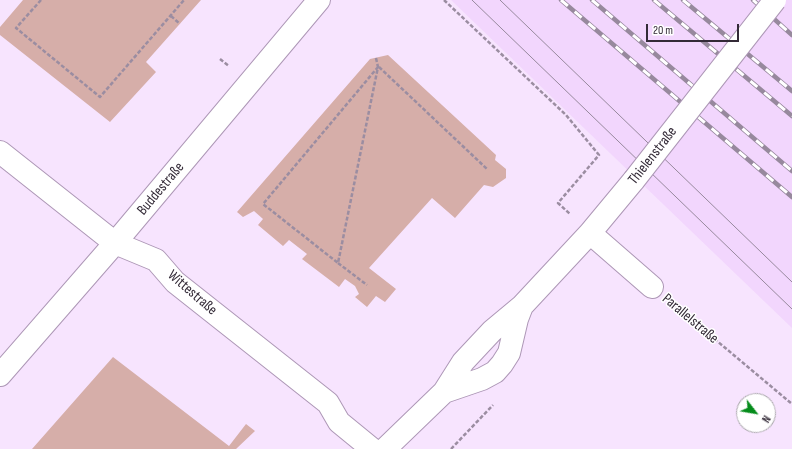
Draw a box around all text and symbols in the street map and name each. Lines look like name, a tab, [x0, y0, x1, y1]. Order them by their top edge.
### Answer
scale bar	[648, 16, 741, 42]
text: 20 m	[653, 23, 673, 38]
street label: Thielenstraße	[625, 123, 681, 189]
street label: Buddestraße	[134, 159, 188, 219]
street label: Wittestraße	[164, 267, 220, 319]
street label: Parallelstraße	[658, 290, 722, 348]
north arrow	[736, 393, 776, 433]
text: N	[759, 413, 773, 425]

